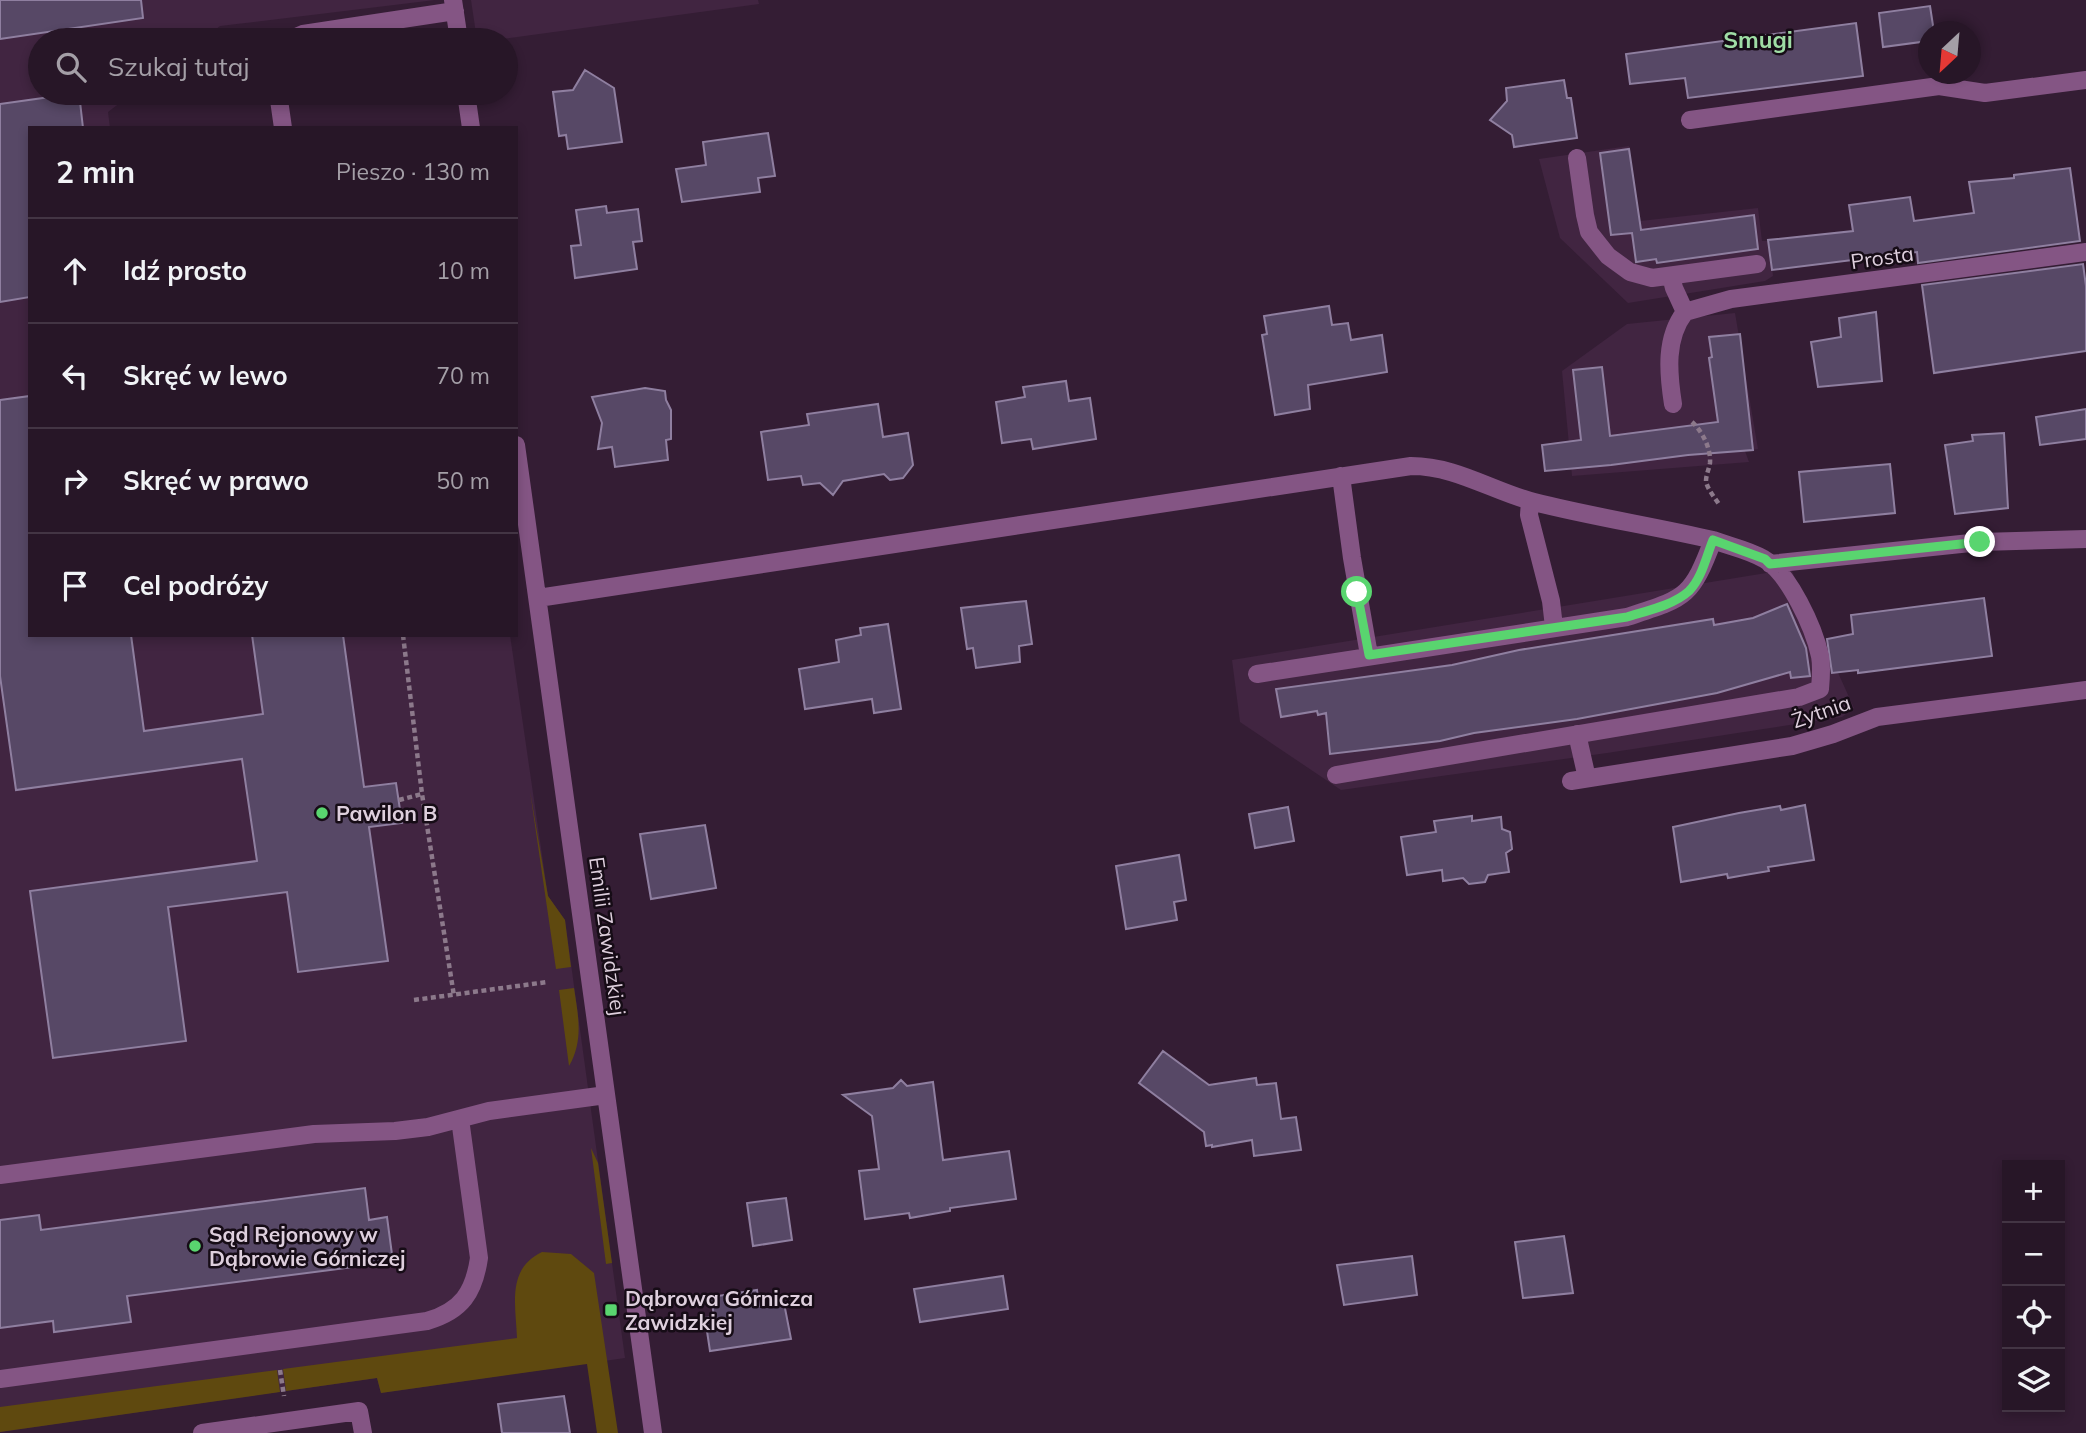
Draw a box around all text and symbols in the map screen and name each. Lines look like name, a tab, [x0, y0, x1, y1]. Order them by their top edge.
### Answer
north arrow	[1918, 21, 1981, 84]
district label: Smugi	[1723, 25, 1793, 54]
search box	[28, 28, 518, 105]
icon: search	[52, 48, 90, 86]
text: Szukaj tutaj	[108, 50, 250, 83]
text: 2 min	[56, 153, 135, 191]
text: Pieszo · 130 m	[336, 157, 490, 186]
street label: Prosta	[1849, 240, 1915, 274]
icon: ahead	[56, 252, 94, 290]
text: Idź prosto	[123, 254, 247, 287]
text: 10 m	[436, 256, 490, 285]
icon: left	[56, 357, 94, 395]
text: Skręć w lewo	[123, 359, 288, 392]
text: 70 m	[436, 361, 490, 390]
icon: right	[56, 462, 94, 500]
text: Skręć w prawo	[123, 464, 309, 497]
text: 50 m	[436, 466, 490, 495]
route end	[1964, 526, 1995, 557]
icon: arrive	[56, 567, 94, 605]
text: Cel podróży	[123, 569, 268, 602]
route start	[1341, 576, 1372, 607]
street label: Żytnia	[1788, 689, 1854, 733]
place label: Pawilon B	[336, 800, 437, 826]
marker: Pawilon B	[314, 805, 330, 821]
street label: Emilii Zawidzkiej	[584, 855, 632, 1017]
map controls	[2002, 1160, 2065, 1412]
button: +	[2002, 1160, 2065, 1223]
place label: Sąd Rejonowy w Dąbrowie Górniczej	[209, 1221, 405, 1271]
button: −	[2002, 1223, 2065, 1286]
marker: Sąd Rejonowy w Dąbrowie Górniczej	[187, 1238, 203, 1254]
place label: Dąbrowa Górnicza Zawidzkiej	[625, 1285, 813, 1335]
button: locate	[2002, 1286, 2065, 1349]
marker: Dąbrowa Górnicza Zawidzkiej	[603, 1302, 619, 1318]
button: layers	[2002, 1349, 2065, 1412]

